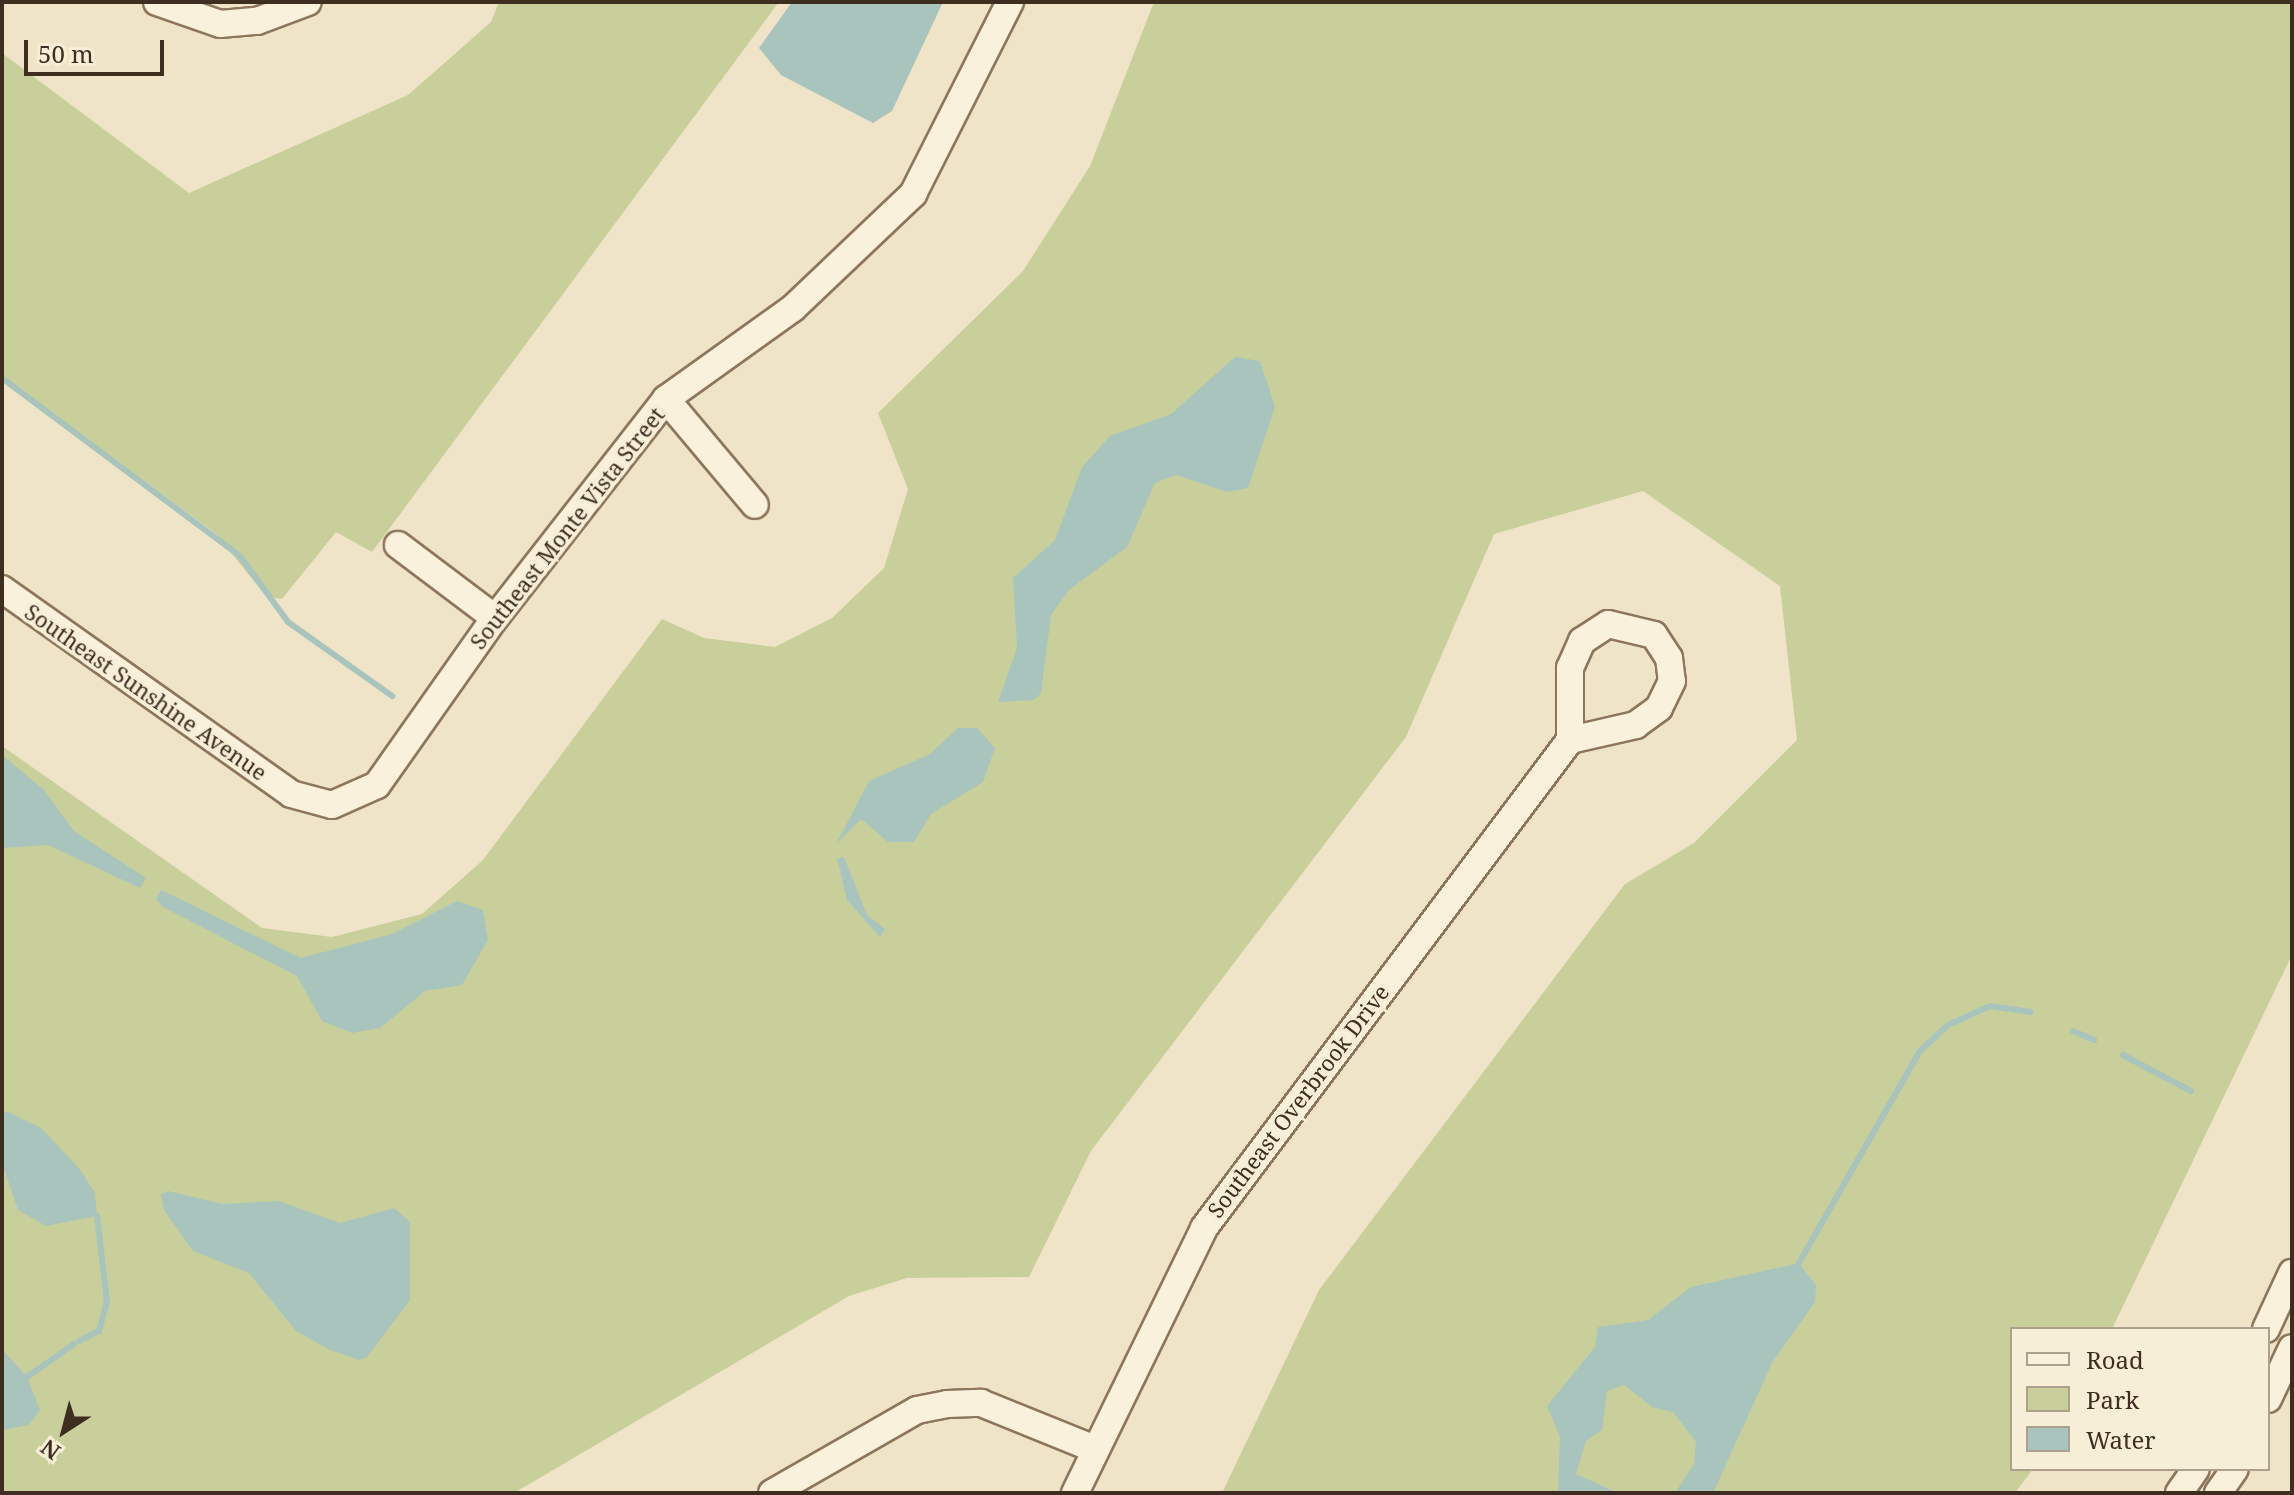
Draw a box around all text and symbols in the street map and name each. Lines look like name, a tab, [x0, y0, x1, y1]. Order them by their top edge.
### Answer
scale bar	[28, 24, 168, 74]
text: 50 m	[38, 37, 94, 70]
street label: Southeast Monte Vista Street	[464, 402, 670, 654]
street label: Southeast Sunshine Avenue	[20, 598, 272, 786]
street label: Southeast Overbrook Drive	[1202, 979, 1394, 1223]
legend	[2010, 1327, 2270, 1471]
text: Road	[2086, 1343, 2144, 1376]
text: Park	[2086, 1383, 2139, 1416]
north arrow	[24, 1391, 104, 1471]
text: Water	[2086, 1423, 2156, 1456]
text: N	[34, 1433, 66, 1468]

